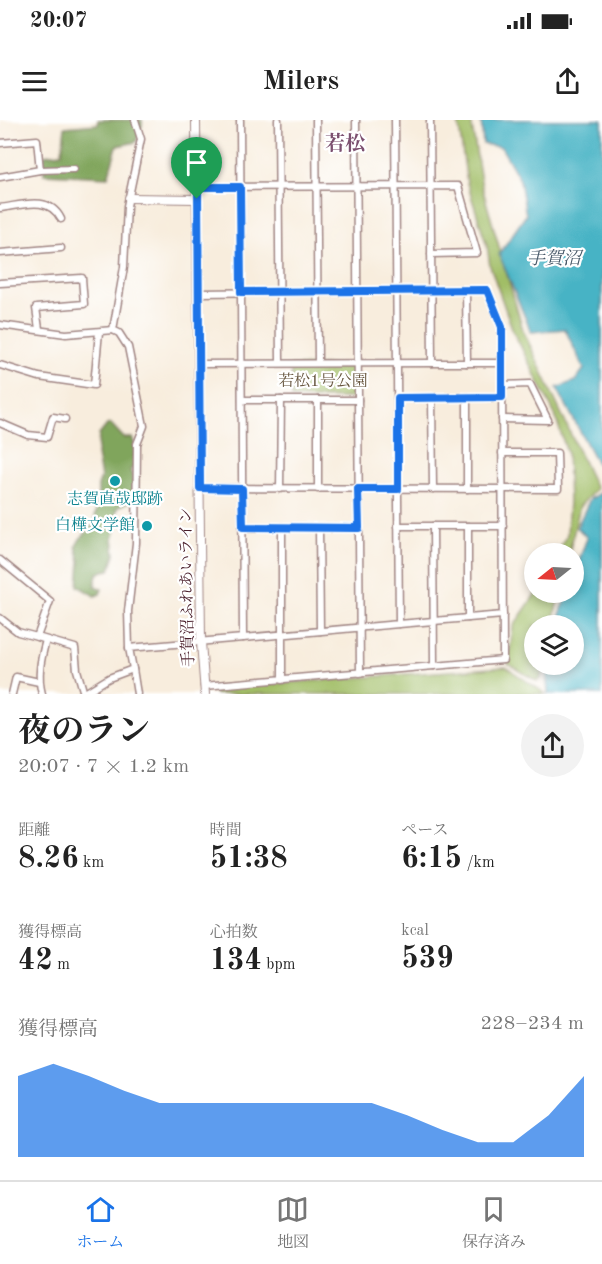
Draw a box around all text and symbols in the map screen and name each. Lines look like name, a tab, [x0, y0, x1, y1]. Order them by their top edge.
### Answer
text: 20:07	[30, 10, 87, 32]
icon: menu	[18, 65, 51, 98]
icon: share	[551, 65, 584, 98]
text: Milers	[263, 68, 339, 95]
district label: 若松	[325, 132, 365, 155]
pin	[171, 137, 222, 199]
icon: arrive	[180, 146, 213, 179]
water label: 手賀沼	[527, 248, 584, 268]
park label: 若松1号公園	[278, 372, 368, 390]
marker: 志賀直哉邸跡	[108, 474, 122, 488]
place label: 志賀直哉邸跡	[67, 490, 163, 508]
street label: 手賀沼ふれあいライン	[177, 507, 197, 667]
place label: 白樺文学館	[55, 516, 135, 534]
marker: 白樺文学館	[140, 519, 154, 533]
north arrow	[524, 543, 584, 603]
map controls	[524, 543, 584, 675]
button: layers	[524, 615, 584, 675]
button: share	[521, 714, 584, 777]
text: 夜のラン	[18, 716, 150, 749]
text: 20:07 · 7 × 1.2 km	[18, 757, 189, 777]
text: 距離	[18, 823, 50, 839]
text: 時間	[210, 823, 242, 839]
text: ペース	[401, 823, 449, 839]
text: 8.26	[18, 844, 79, 874]
text: 51:38	[210, 844, 288, 874]
text: 6:15	[401, 844, 462, 874]
text: km	[79, 855, 104, 871]
text: /km	[462, 855, 495, 871]
text: kcal	[401, 923, 429, 939]
text: 獲得標高	[18, 925, 82, 941]
text: 心拍数	[210, 925, 258, 941]
text: 539	[401, 944, 454, 974]
text: 42	[18, 946, 53, 976]
text: 134	[210, 946, 262, 976]
text: m	[53, 957, 70, 973]
text: bpm	[262, 957, 296, 973]
text: 228–234 m	[481, 1014, 584, 1034]
text: 獲得標高	[18, 1020, 98, 1040]
tab: ホーム	[76, 1193, 124, 1253]
tab: 地図	[276, 1193, 309, 1253]
tab: 保存済み	[462, 1193, 526, 1253]

